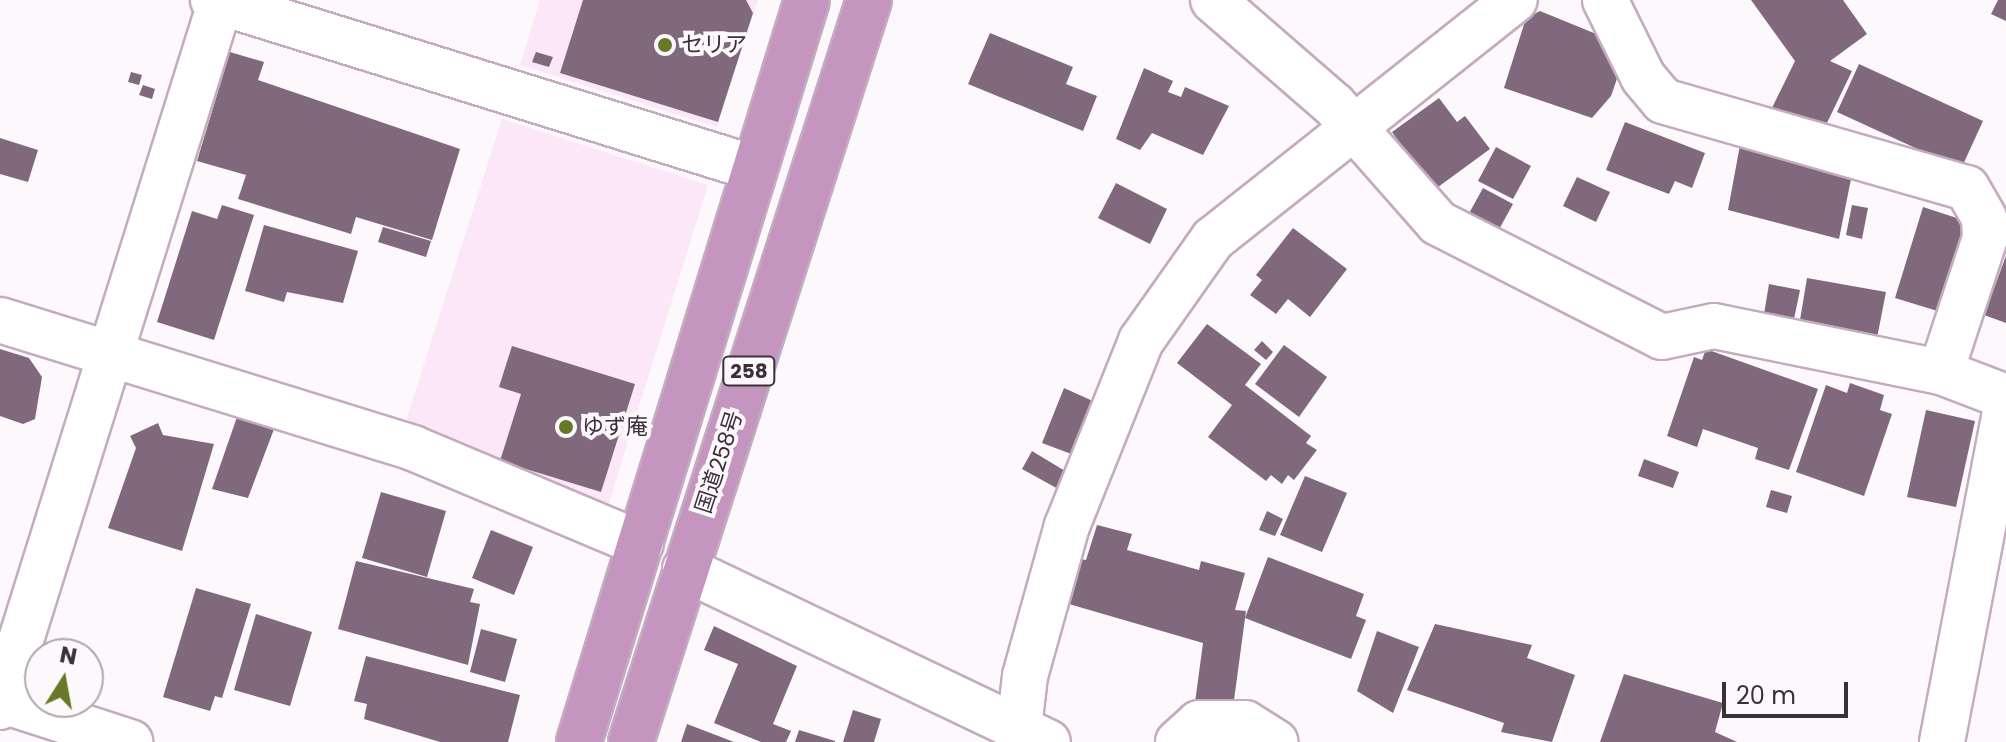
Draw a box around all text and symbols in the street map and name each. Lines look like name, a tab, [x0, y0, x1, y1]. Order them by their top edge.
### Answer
place label: セリア	[681, 32, 747, 58]
marker: セリア	[656, 36, 674, 54]
road number: 258	[721, 355, 777, 387]
street label: 国道258号	[690, 407, 748, 517]
place label: ゆず庵	[582, 414, 648, 440]
marker: ゆず庵	[557, 418, 575, 436]
north arrow	[24, 638, 104, 718]
text: N	[57, 639, 79, 673]
scale bar	[1726, 666, 1852, 716]
text: 20 m	[1736, 679, 1796, 712]

